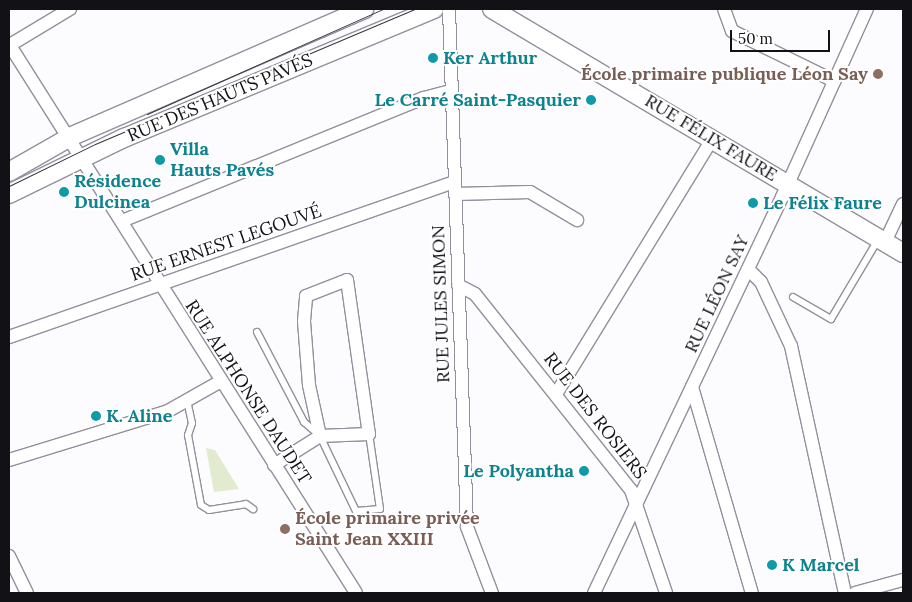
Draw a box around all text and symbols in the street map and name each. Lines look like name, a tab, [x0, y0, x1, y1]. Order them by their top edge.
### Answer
scale bar	[732, 20, 832, 52]
text: 50 m	[738, 29, 773, 48]
place label: Ker Arthur	[443, 47, 537, 69]
street label: RUE DES HAUTS PAVÉS	[124, 49, 316, 147]
marker: Ker Arthur	[427, 52, 439, 64]
place label: École primaire publique Léon Say	[581, 63, 868, 85]
marker: École primaire publique Léon Say	[872, 68, 884, 80]
place label: Le Carré Saint-Pasquier	[374, 89, 581, 111]
street label: RUE FÉLIX FAURE	[641, 90, 781, 186]
marker: Le Carré Saint-Pasquier	[585, 94, 597, 106]
place label: Villa Hauts Pavés	[170, 139, 274, 182]
marker: Villa Hauts Pavés	[154, 154, 166, 166]
place label: Résidence Dulcinea	[74, 171, 161, 213]
marker: Résidence Dulcinea	[58, 186, 70, 198]
place label: Le Félix Faure	[763, 192, 882, 214]
marker: Le Félix Faure	[747, 197, 759, 209]
street label: RUE ERNEST LEGOUVÉ	[128, 200, 324, 286]
street label: RUE JULES SIMON	[427, 225, 455, 383]
street label: RUE LÉON SAY	[680, 232, 754, 356]
street label: RUE ALPHONSE DAUDET	[181, 296, 315, 488]
street label: RUE DES ROSIERS	[539, 348, 651, 484]
place label: K. Aline	[106, 405, 172, 427]
marker: K. Aline	[90, 410, 102, 422]
place label: Le Polyantha	[463, 460, 574, 482]
marker: Le Polyantha	[578, 465, 590, 477]
place label: École primaire privée Saint Jean XXIII	[295, 508, 480, 550]
marker: École primaire privée Saint Jean XXIII	[279, 523, 291, 535]
place label: K Marcel	[782, 554, 859, 576]
marker: K Marcel	[766, 559, 778, 571]

